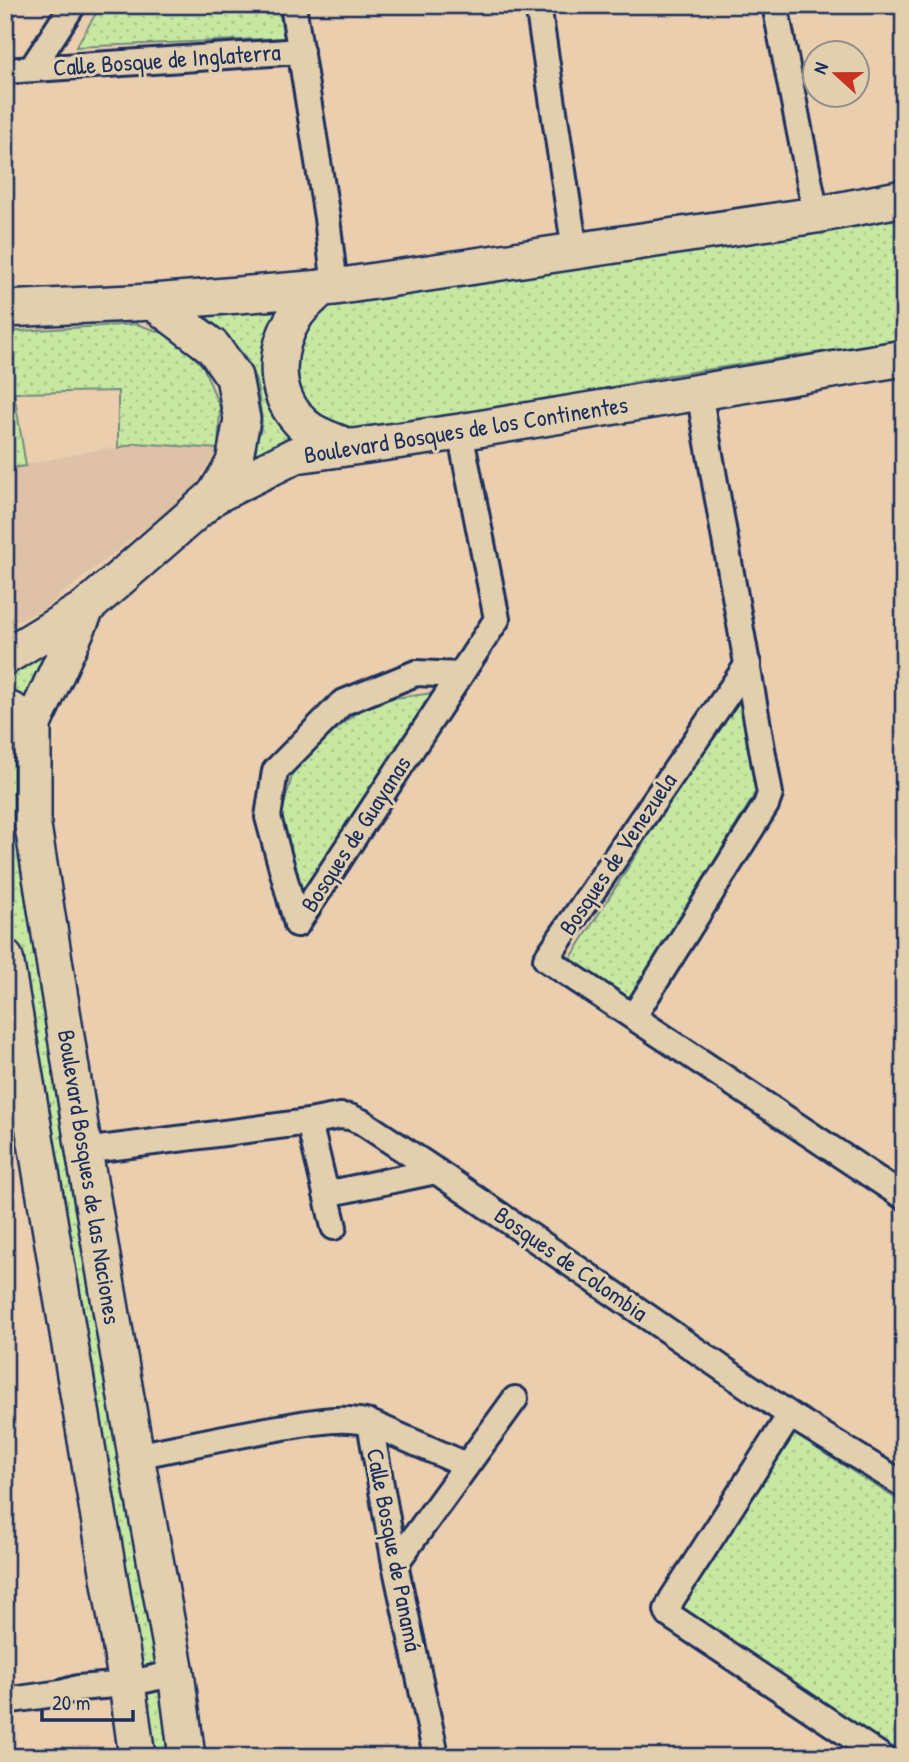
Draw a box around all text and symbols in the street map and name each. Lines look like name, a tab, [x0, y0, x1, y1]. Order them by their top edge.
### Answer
street label: Calle Bosque de Inglaterra	[52, 35, 282, 83]
north arrow	[800, 38, 870, 108]
text: N	[806, 59, 834, 77]
street label: Boulevard Bosques de los Continentes	[302, 388, 630, 470]
street label: Bosques de Guayanas	[293, 749, 418, 918]
street label: Bosques de Venezuela	[551, 766, 683, 941]
street label: Boulevard Bosques de las Naciones	[51, 1027, 129, 1326]
street label: Bosques de Colombia	[488, 1198, 655, 1328]
street label: Calle Bosque de Panamá	[360, 1446, 430, 1654]
scale bar	[42, 1678, 133, 1722]
text: 20 m	[52, 1688, 90, 1717]

